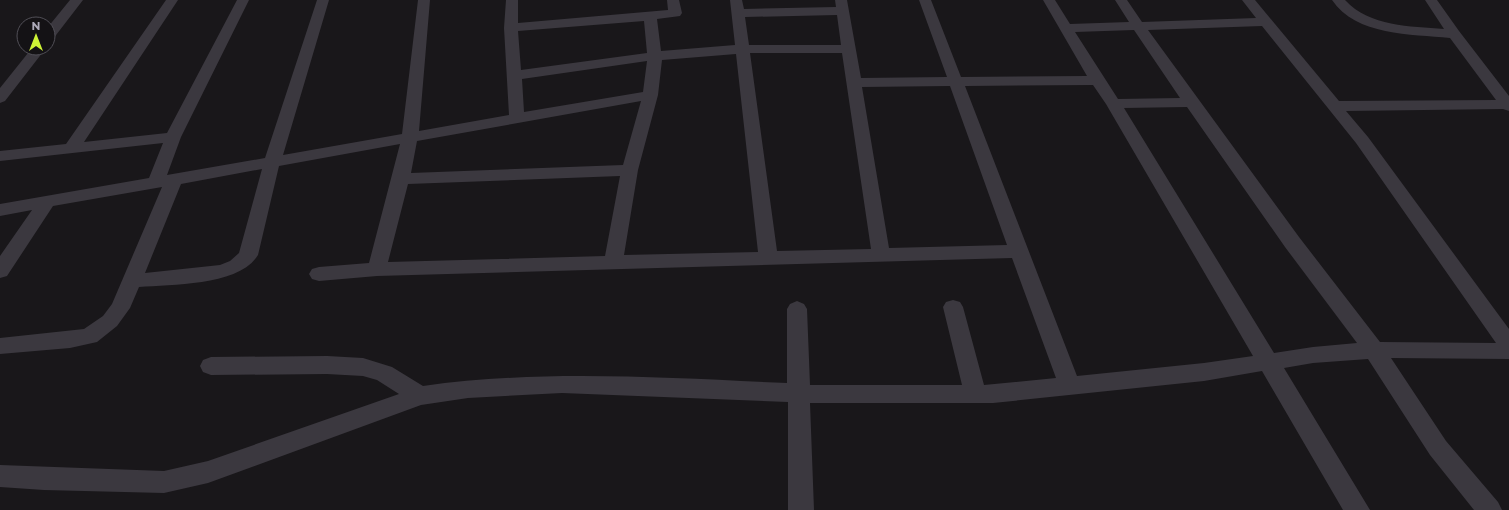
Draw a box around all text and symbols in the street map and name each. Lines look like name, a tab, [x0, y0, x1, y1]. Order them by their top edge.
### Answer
north arrow	[16, 16, 56, 56]
text: N	[32, 19, 40, 33]

